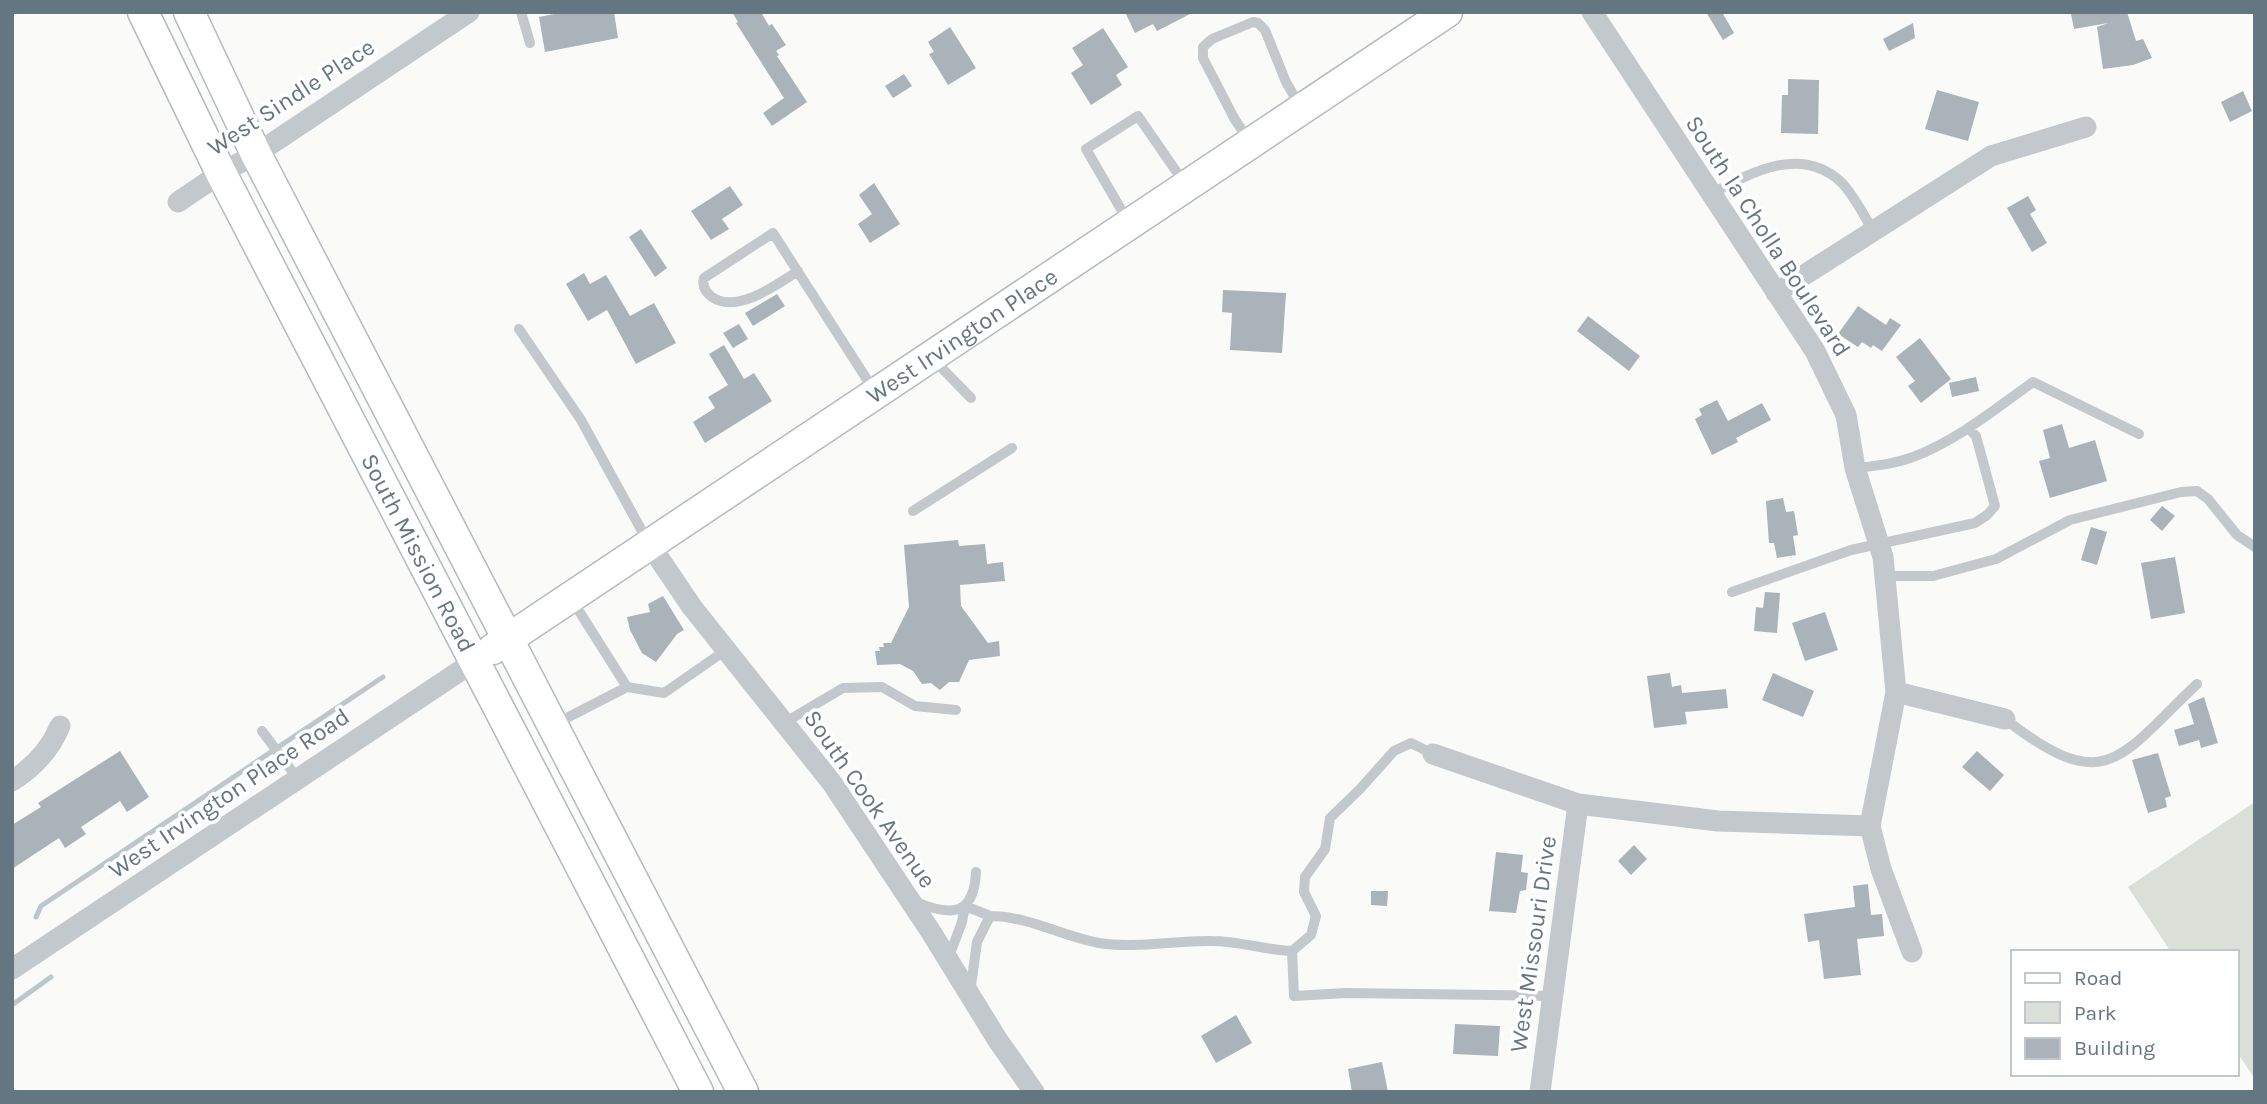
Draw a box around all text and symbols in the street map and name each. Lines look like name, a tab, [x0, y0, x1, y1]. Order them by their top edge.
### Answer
street label: West Sindle Place	[202, 33, 380, 161]
street label: South la Cholla Boulevard	[1680, 110, 1856, 362]
street label: West Irvington Place	[861, 262, 1063, 409]
street label: South Mission Road	[355, 449, 481, 657]
street label: West Irvington Place Road	[103, 702, 355, 884]
street label: South Cook Avenue	[798, 705, 942, 893]
street label: West Missouri Drive	[1504, 834, 1562, 1054]
legend	[2011, 950, 2239, 1076]
text: Road	[2074, 966, 2122, 990]
text: Park	[2074, 1001, 2117, 1025]
text: Building	[2074, 1036, 2155, 1060]

